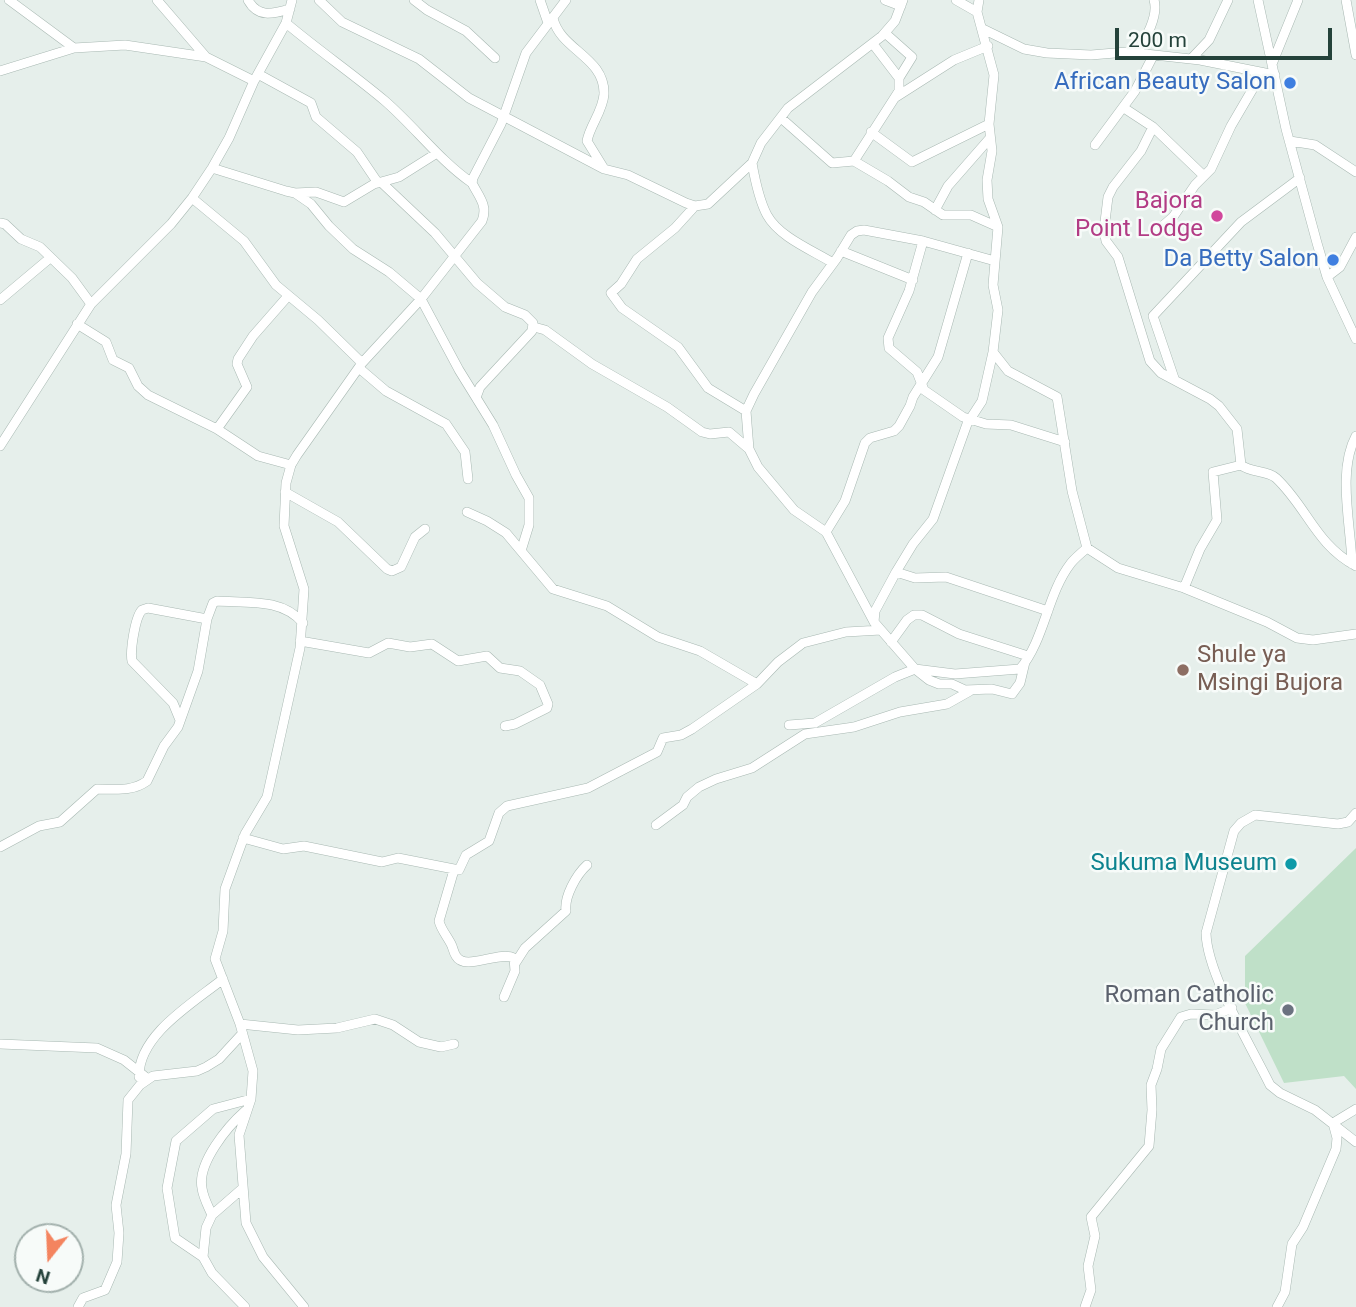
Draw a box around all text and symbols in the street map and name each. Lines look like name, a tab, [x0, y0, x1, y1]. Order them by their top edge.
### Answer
scale bar	[1118, 14, 1335, 58]
text: 200 m	[1128, 28, 1187, 52]
place label: African Beauty Salon	[1054, 69, 1276, 97]
marker: African Beauty Salon	[1282, 75, 1298, 91]
place label: Bajora Point Lodge	[1075, 188, 1203, 244]
marker: Bajora Point Lodge	[1209, 208, 1225, 224]
place label: Da Betty Salon	[1163, 246, 1319, 274]
marker: Da Betty Salon	[1325, 252, 1341, 268]
place label: Shule ya Msingi Bujora	[1197, 642, 1343, 698]
marker: Shule ya Msingi Bujora	[1175, 662, 1191, 678]
place label: Sukuma Museum	[1090, 850, 1277, 878]
marker: Sukuma Museum	[1283, 856, 1299, 872]
place label: Roman Catholic Church	[1105, 982, 1274, 1038]
marker: Roman Catholic Church	[1280, 1002, 1296, 1018]
north arrow	[14, 1223, 84, 1293]
text: N	[33, 1264, 53, 1290]

